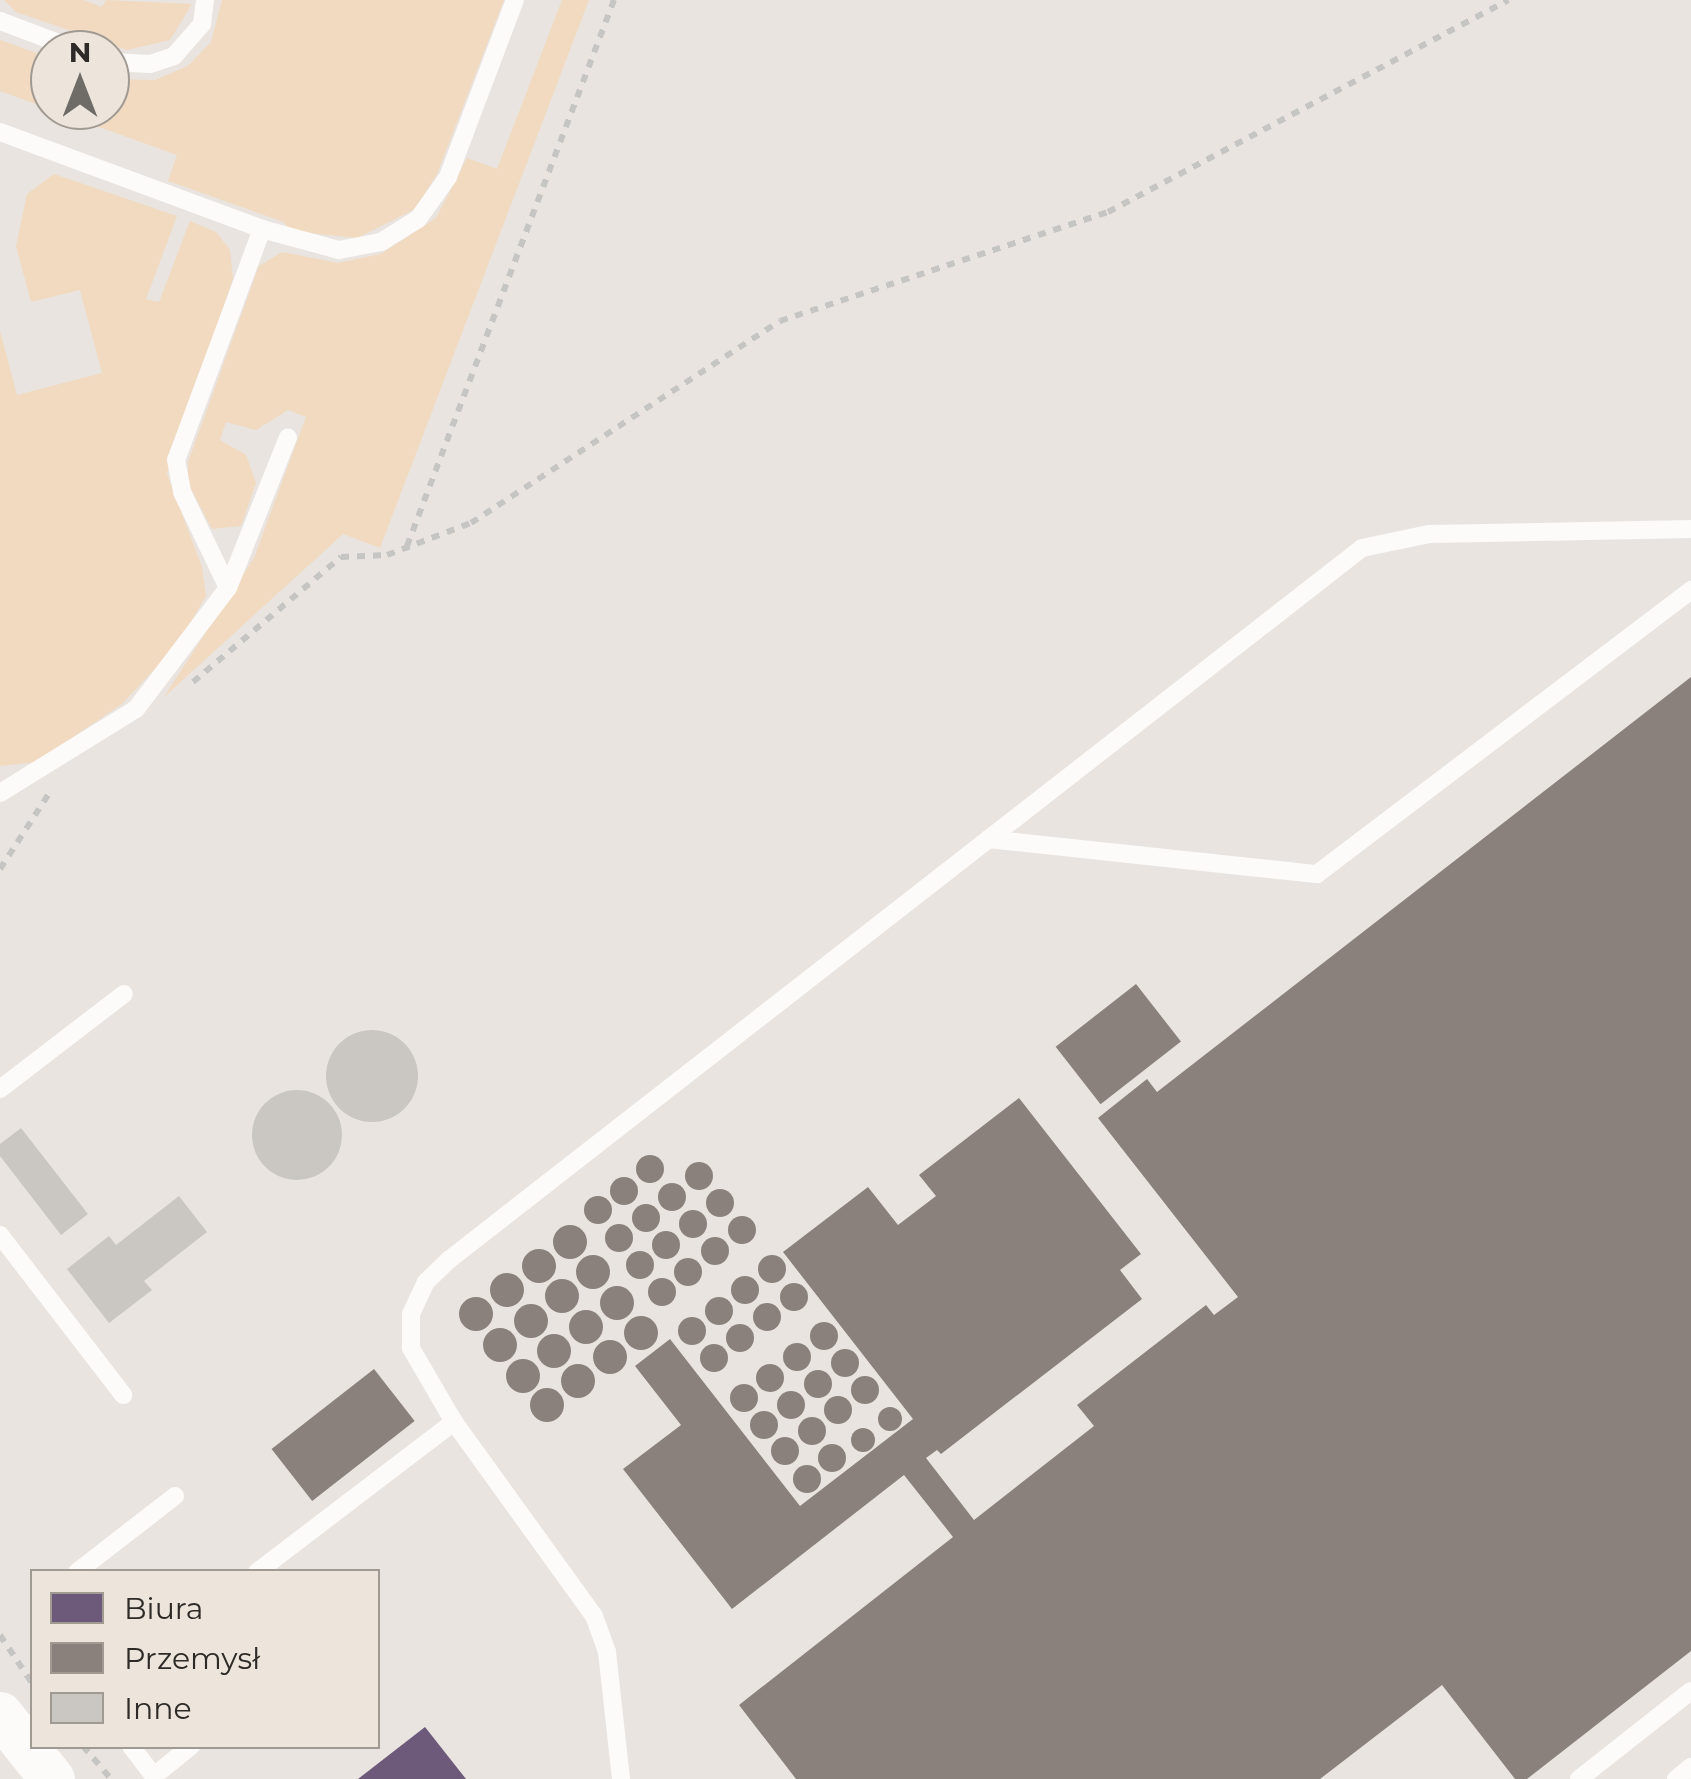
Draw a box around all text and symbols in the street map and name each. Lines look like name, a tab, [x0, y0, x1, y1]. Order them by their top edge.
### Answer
north arrow	[30, 30, 130, 130]
text: N	[69, 35, 91, 69]
legend	[30, 1569, 380, 1749]
text: Biura	[124, 1590, 203, 1627]
text: Przemysł	[124, 1640, 260, 1677]
text: Inne	[124, 1690, 192, 1727]

